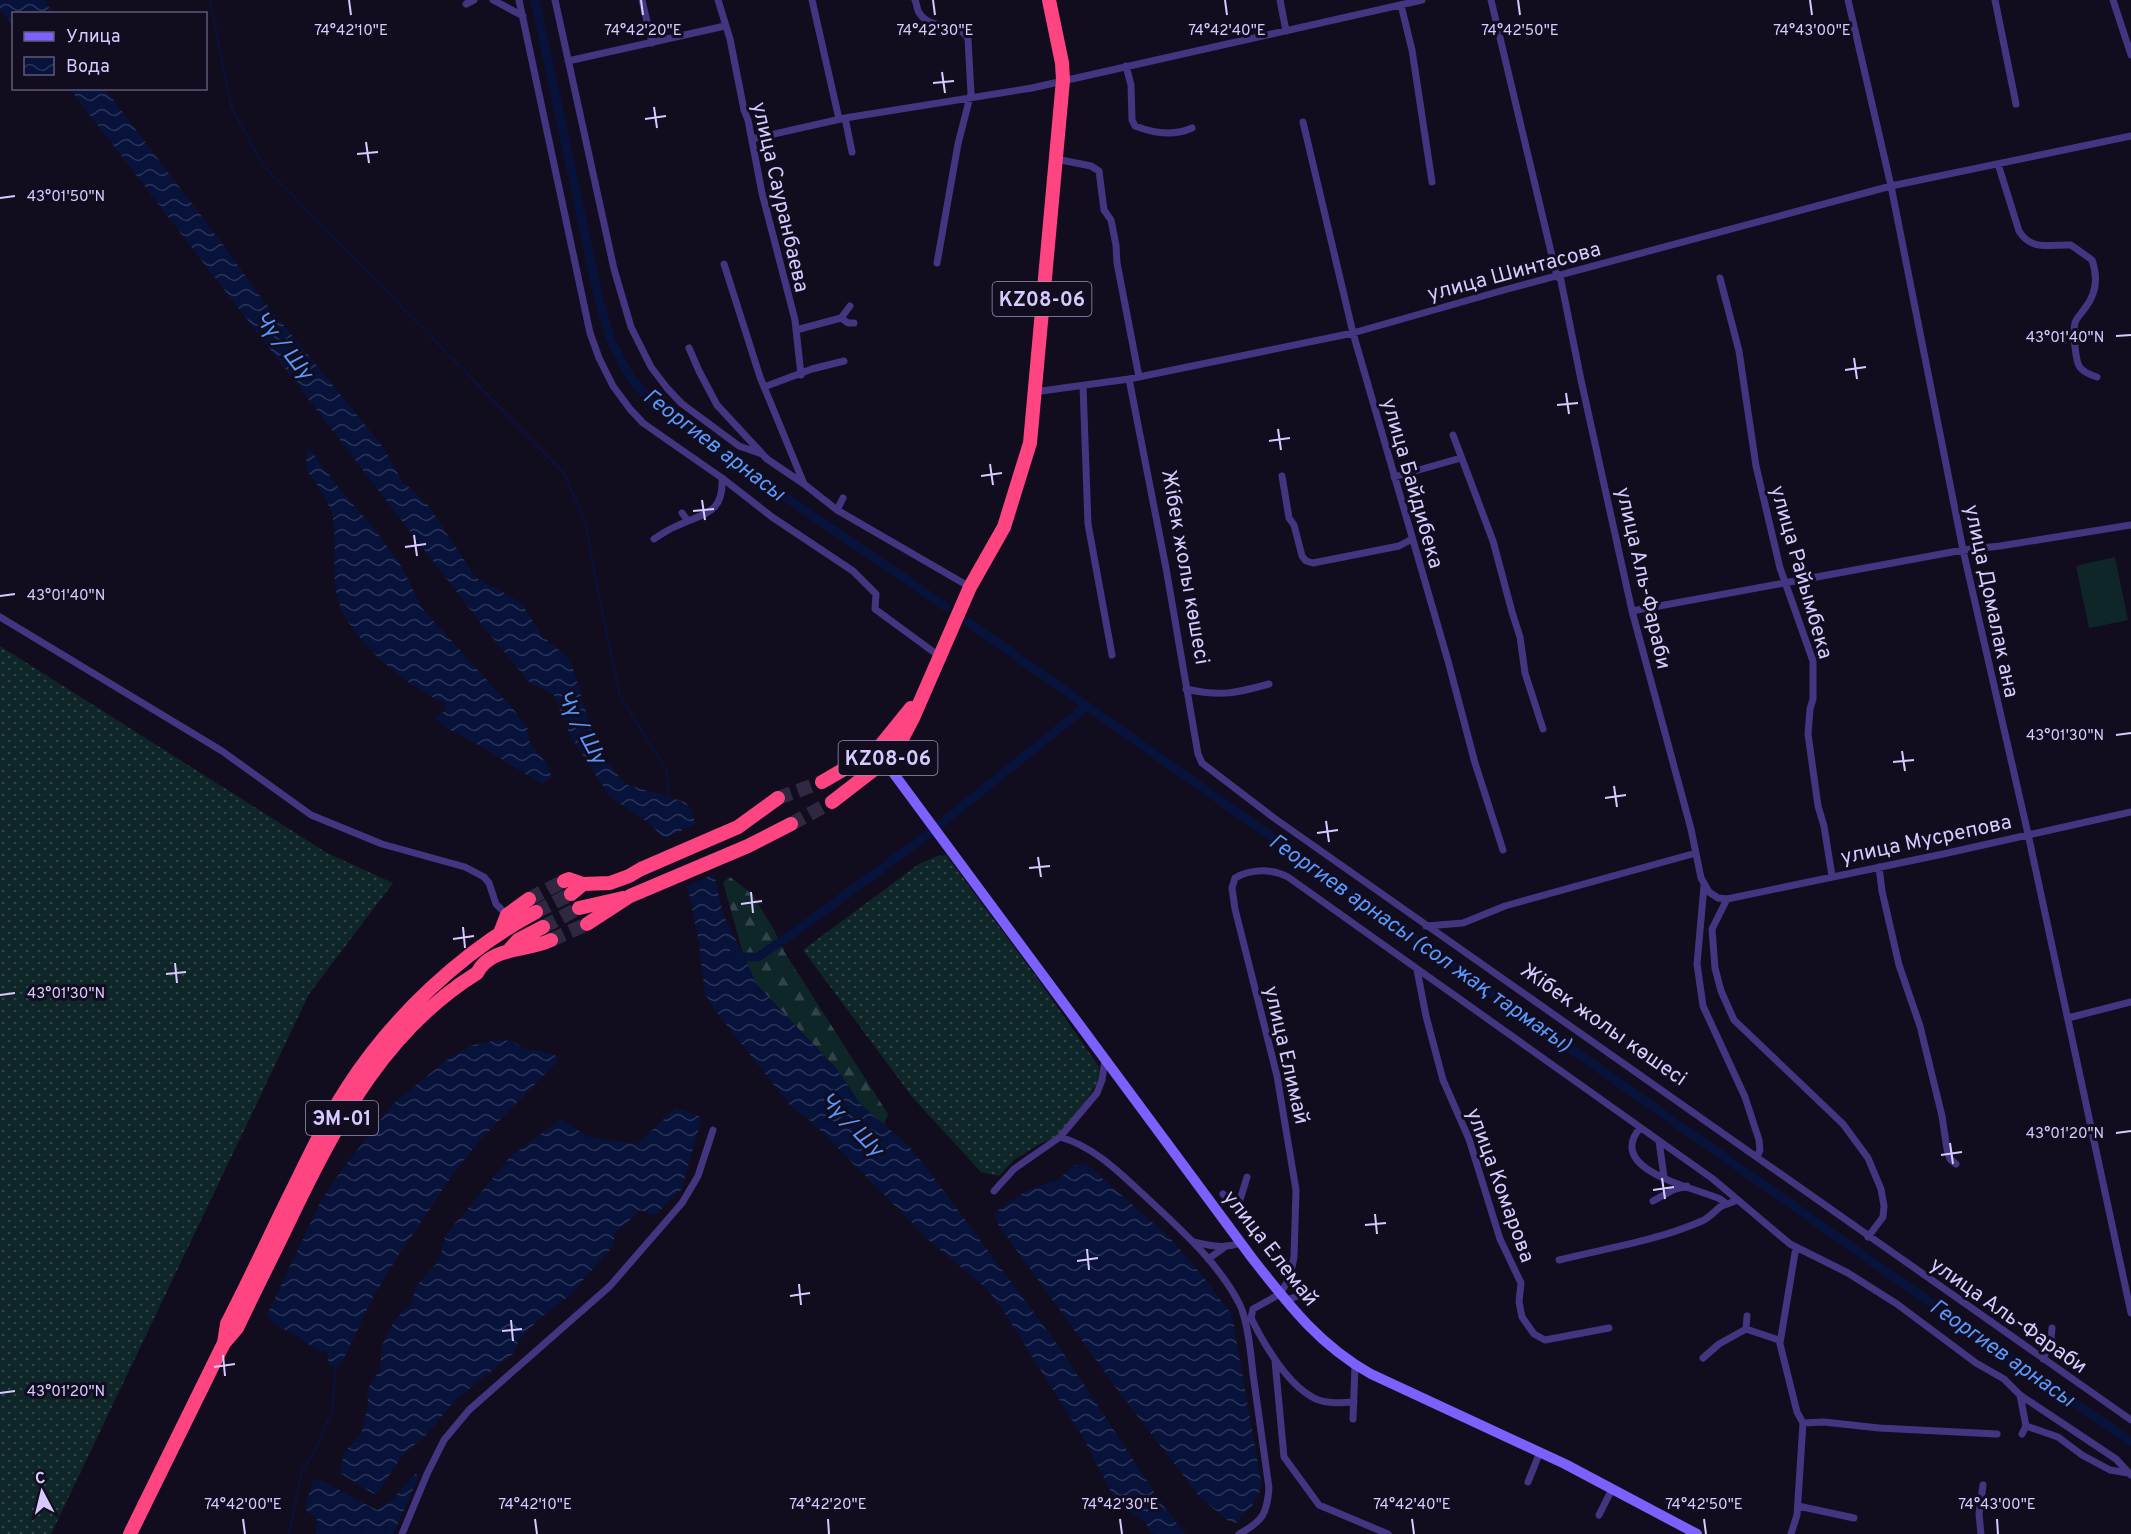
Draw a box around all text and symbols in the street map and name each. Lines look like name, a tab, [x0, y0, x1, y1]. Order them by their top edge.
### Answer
legend	[12, 12, 207, 90]
text: 74°42'10"E	[314, 22, 388, 41]
text: 74°42'20"E	[604, 22, 682, 41]
text: 74°42'30"E	[896, 22, 974, 41]
text: 74°42'40"E	[1188, 22, 1266, 41]
text: 74°42'50"E	[1481, 22, 1559, 41]
text: 74°43'00"E	[1773, 22, 1851, 41]
text: Улица	[66, 26, 120, 49]
text: Вода	[66, 56, 110, 79]
street label: улица Сауранбаева	[744, 100, 815, 295]
text: 43°01'50"N	[27, 188, 105, 207]
street label: улица Шинтасова	[1425, 236, 1604, 309]
road number: KZ08-06	[992, 282, 1092, 316]
water label: Чү / Шу	[248, 307, 319, 387]
text: 43°01'40"N	[2026, 329, 2104, 348]
water label: Георгиев арнасы	[637, 384, 790, 508]
street label: улица Байдибека	[1374, 395, 1449, 572]
street label: Жібек жолы көшесі	[1154, 468, 1215, 667]
street label: улица Райымбека	[1763, 483, 1838, 662]
street label: улица Аль-Фараби	[1608, 485, 1677, 672]
street label: улица Домалак ана	[1957, 502, 2024, 700]
text: 43°01'40"N	[27, 587, 105, 606]
water label: Чү / Шу	[550, 687, 612, 771]
text: 43°01'30"N	[2026, 727, 2104, 746]
road number: KZ08-06	[838, 741, 938, 775]
street label: улица Мусрепова	[1838, 809, 2014, 872]
water label: Георгиев арнасы (сол жақ тармағы)	[1263, 829, 1576, 1059]
street label: Жібек жолы көшесі	[1515, 958, 1692, 1093]
street label: улица Елимай	[1257, 984, 1315, 1127]
text: 43°01'30"N	[27, 985, 105, 1004]
water label: Чү / Шу	[814, 1088, 890, 1165]
road number: ЭМ-01	[306, 1101, 378, 1135]
street label: улица Комарова	[1459, 1104, 1540, 1267]
text: 43°01'20"N	[2026, 1125, 2104, 1144]
street label: улица Елемай	[1216, 1185, 1324, 1312]
street label: улица Аль-Фараби	[1924, 1252, 2092, 1381]
water label: Георгиев арнасы	[1924, 1294, 2079, 1414]
text: 43°01'20"N	[27, 1383, 105, 1402]
north arrow	[12, 1462, 72, 1522]
text: С	[34, 1469, 47, 1490]
text: 74°42'00"E	[204, 1496, 282, 1515]
text: 74°42'10"E	[498, 1496, 572, 1515]
text: 74°42'20"E	[789, 1496, 867, 1515]
text: 74°42'30"E	[1081, 1496, 1159, 1515]
text: 74°42'40"E	[1373, 1496, 1451, 1515]
text: 74°42'50"E	[1665, 1496, 1743, 1515]
text: 74°43'00"E	[1958, 1496, 2036, 1515]

